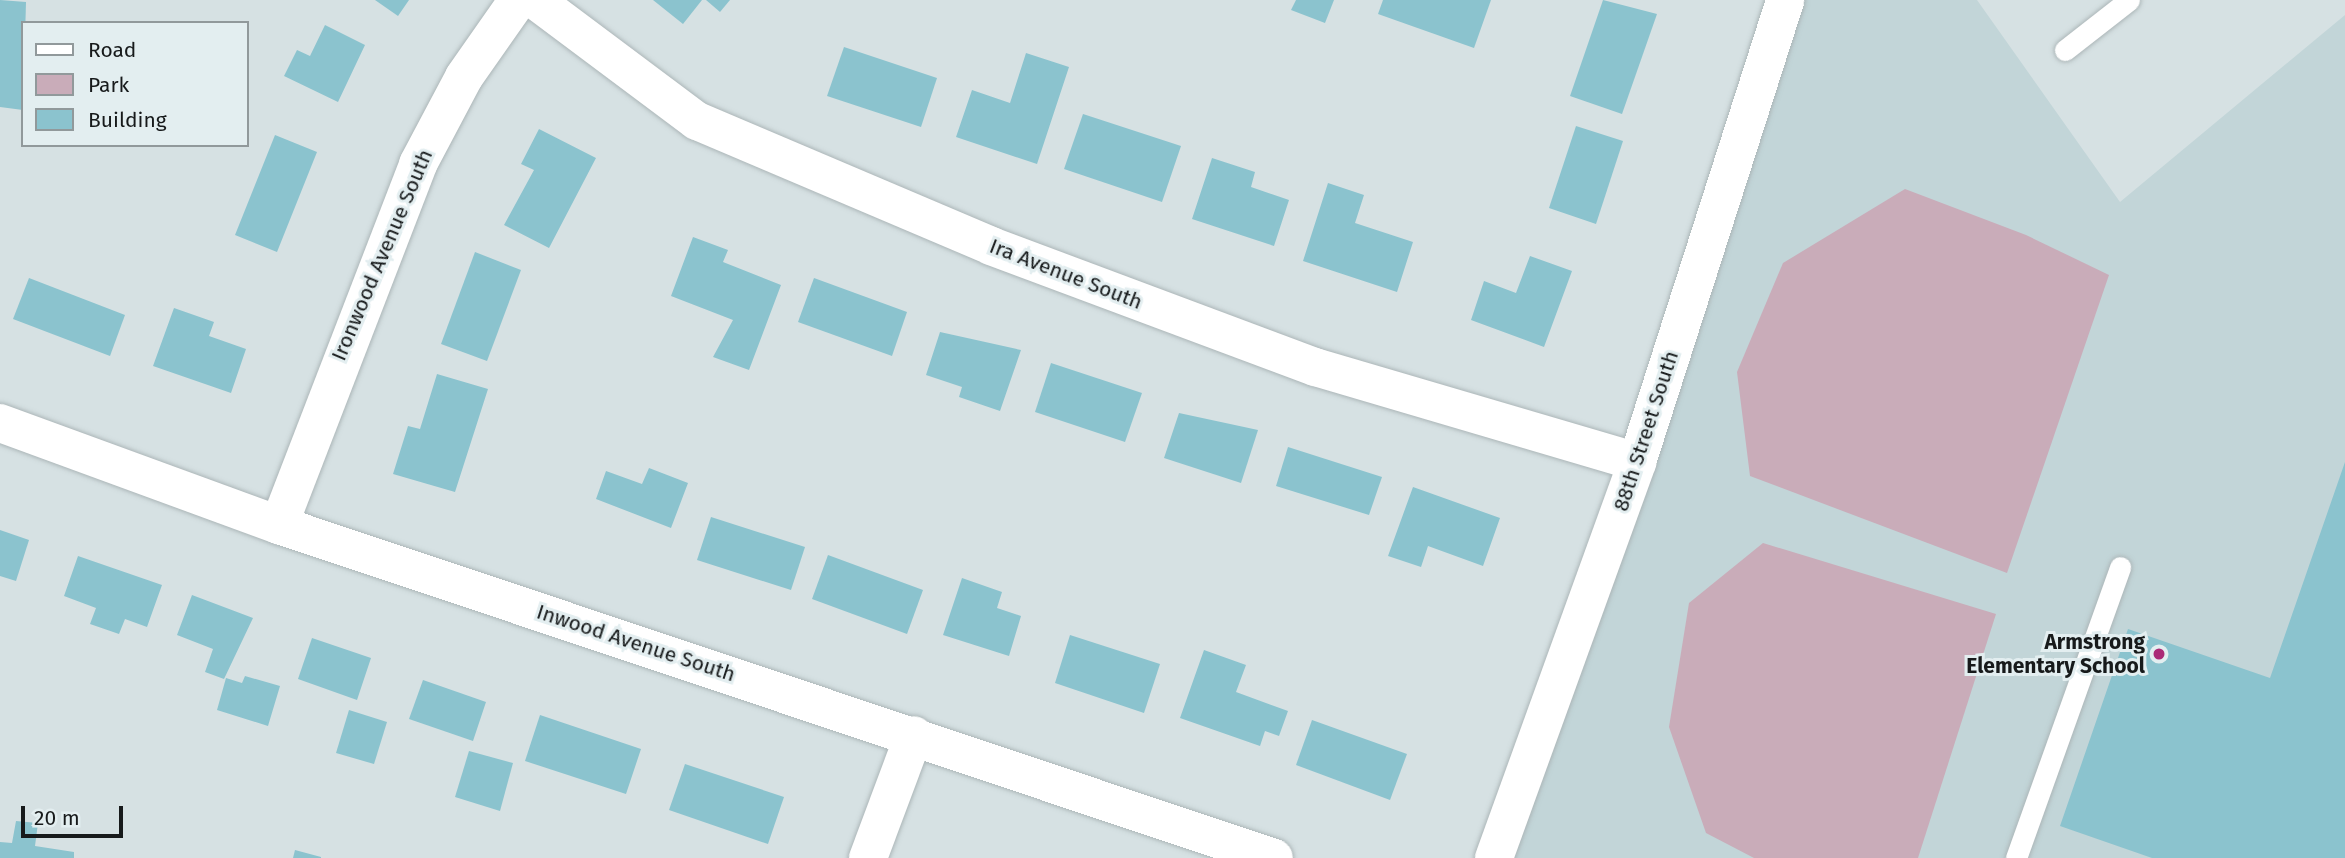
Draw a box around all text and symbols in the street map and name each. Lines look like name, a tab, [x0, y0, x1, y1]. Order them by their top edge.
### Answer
legend	[21, 21, 248, 147]
text: Road	[88, 37, 136, 63]
text: Park	[88, 72, 129, 98]
text: Building	[88, 107, 167, 133]
street label: Ironwood Avenue South	[326, 146, 438, 364]
street label: Ira Avenue South	[986, 233, 1146, 315]
street label: 88th Street South	[1608, 348, 1684, 514]
street label: Inwood Avenue South	[534, 599, 738, 687]
place label: Armstrong Elementary School	[1966, 629, 2145, 679]
marker: Armstrong Elementary School	[2151, 646, 2167, 662]
scale bar	[24, 792, 126, 836]
text: 20 m	[34, 805, 80, 831]

